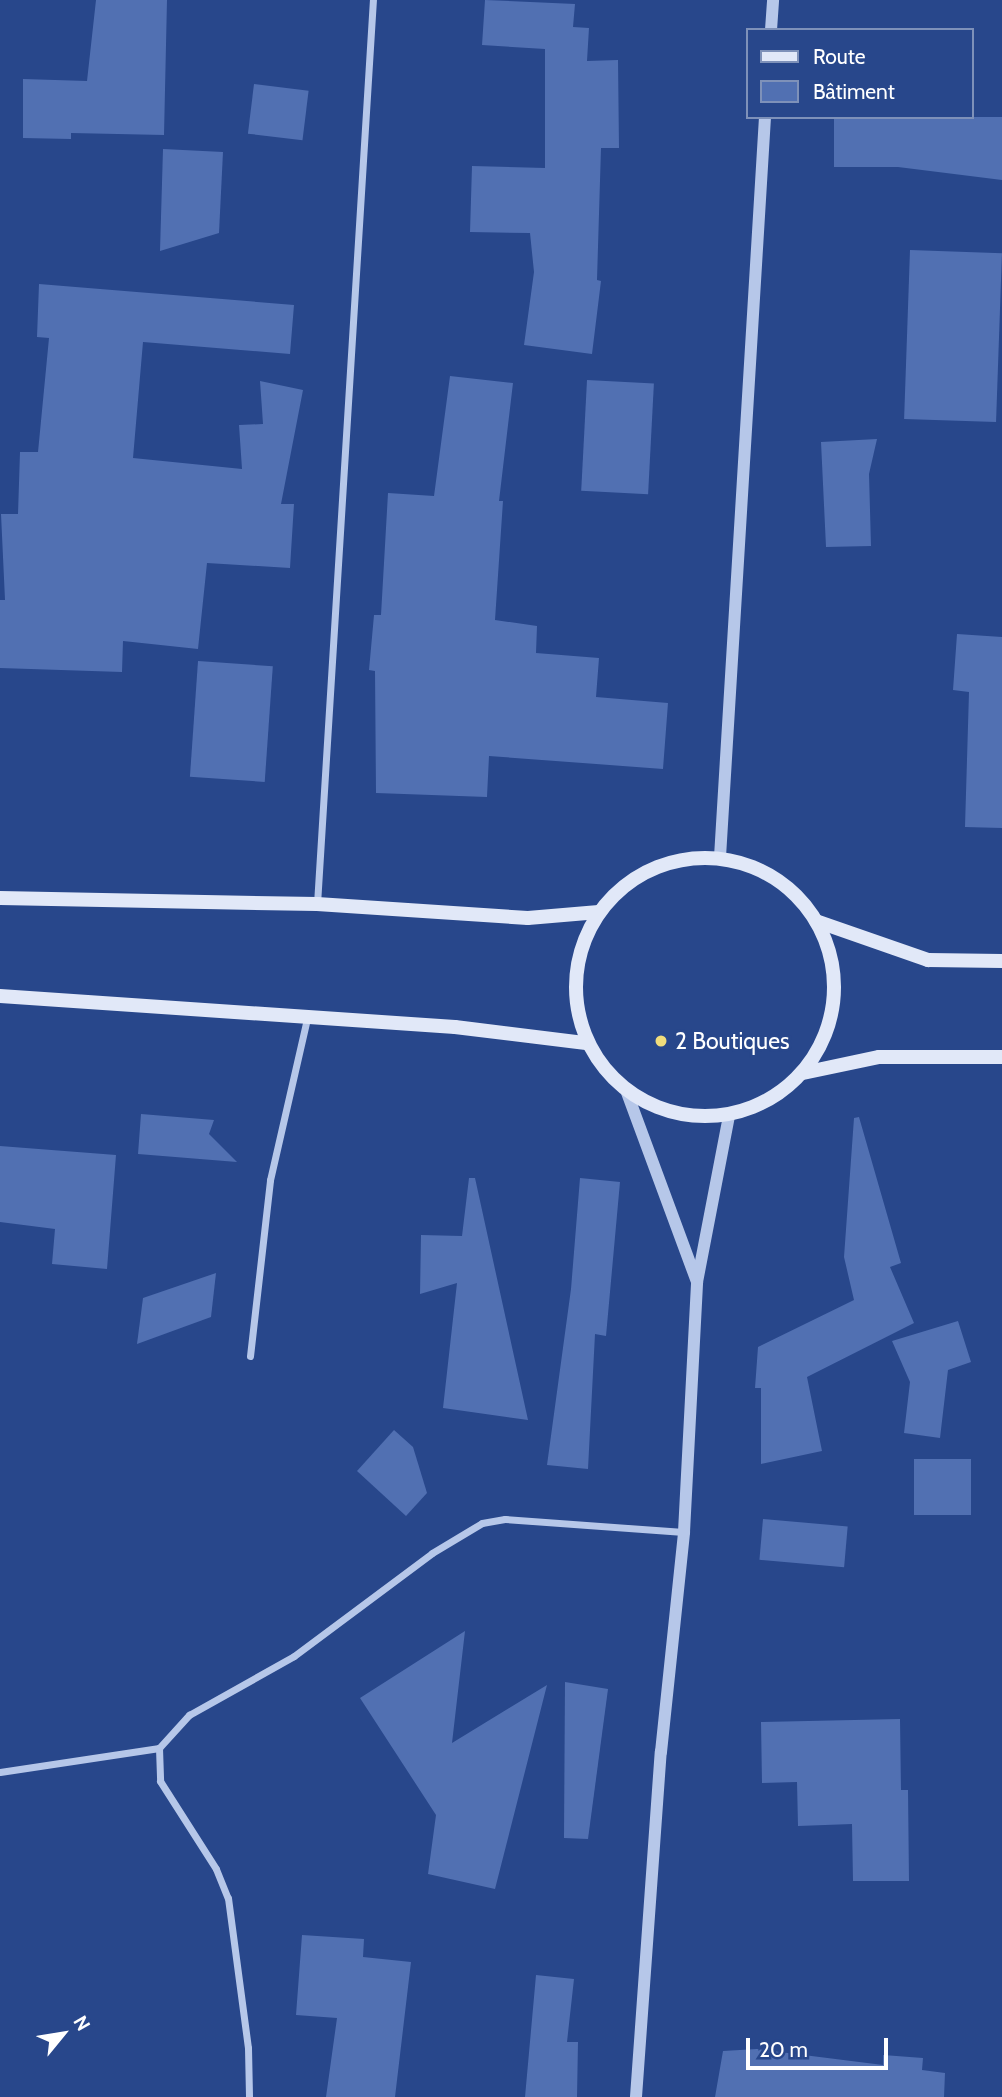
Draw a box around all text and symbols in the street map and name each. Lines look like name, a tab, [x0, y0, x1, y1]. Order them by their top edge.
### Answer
legend	[746, 28, 974, 119]
text: Route	[813, 44, 866, 69]
text: Bâtiment	[813, 79, 895, 104]
place label: 2 Boutiques	[675, 1027, 789, 1055]
marker: 2 Boutiques	[653, 1033, 669, 1049]
north arrow	[28, 1999, 98, 2069]
text: N	[68, 2012, 95, 2035]
scale bar	[750, 2024, 892, 2068]
text: 20 m	[759, 2037, 808, 2062]

